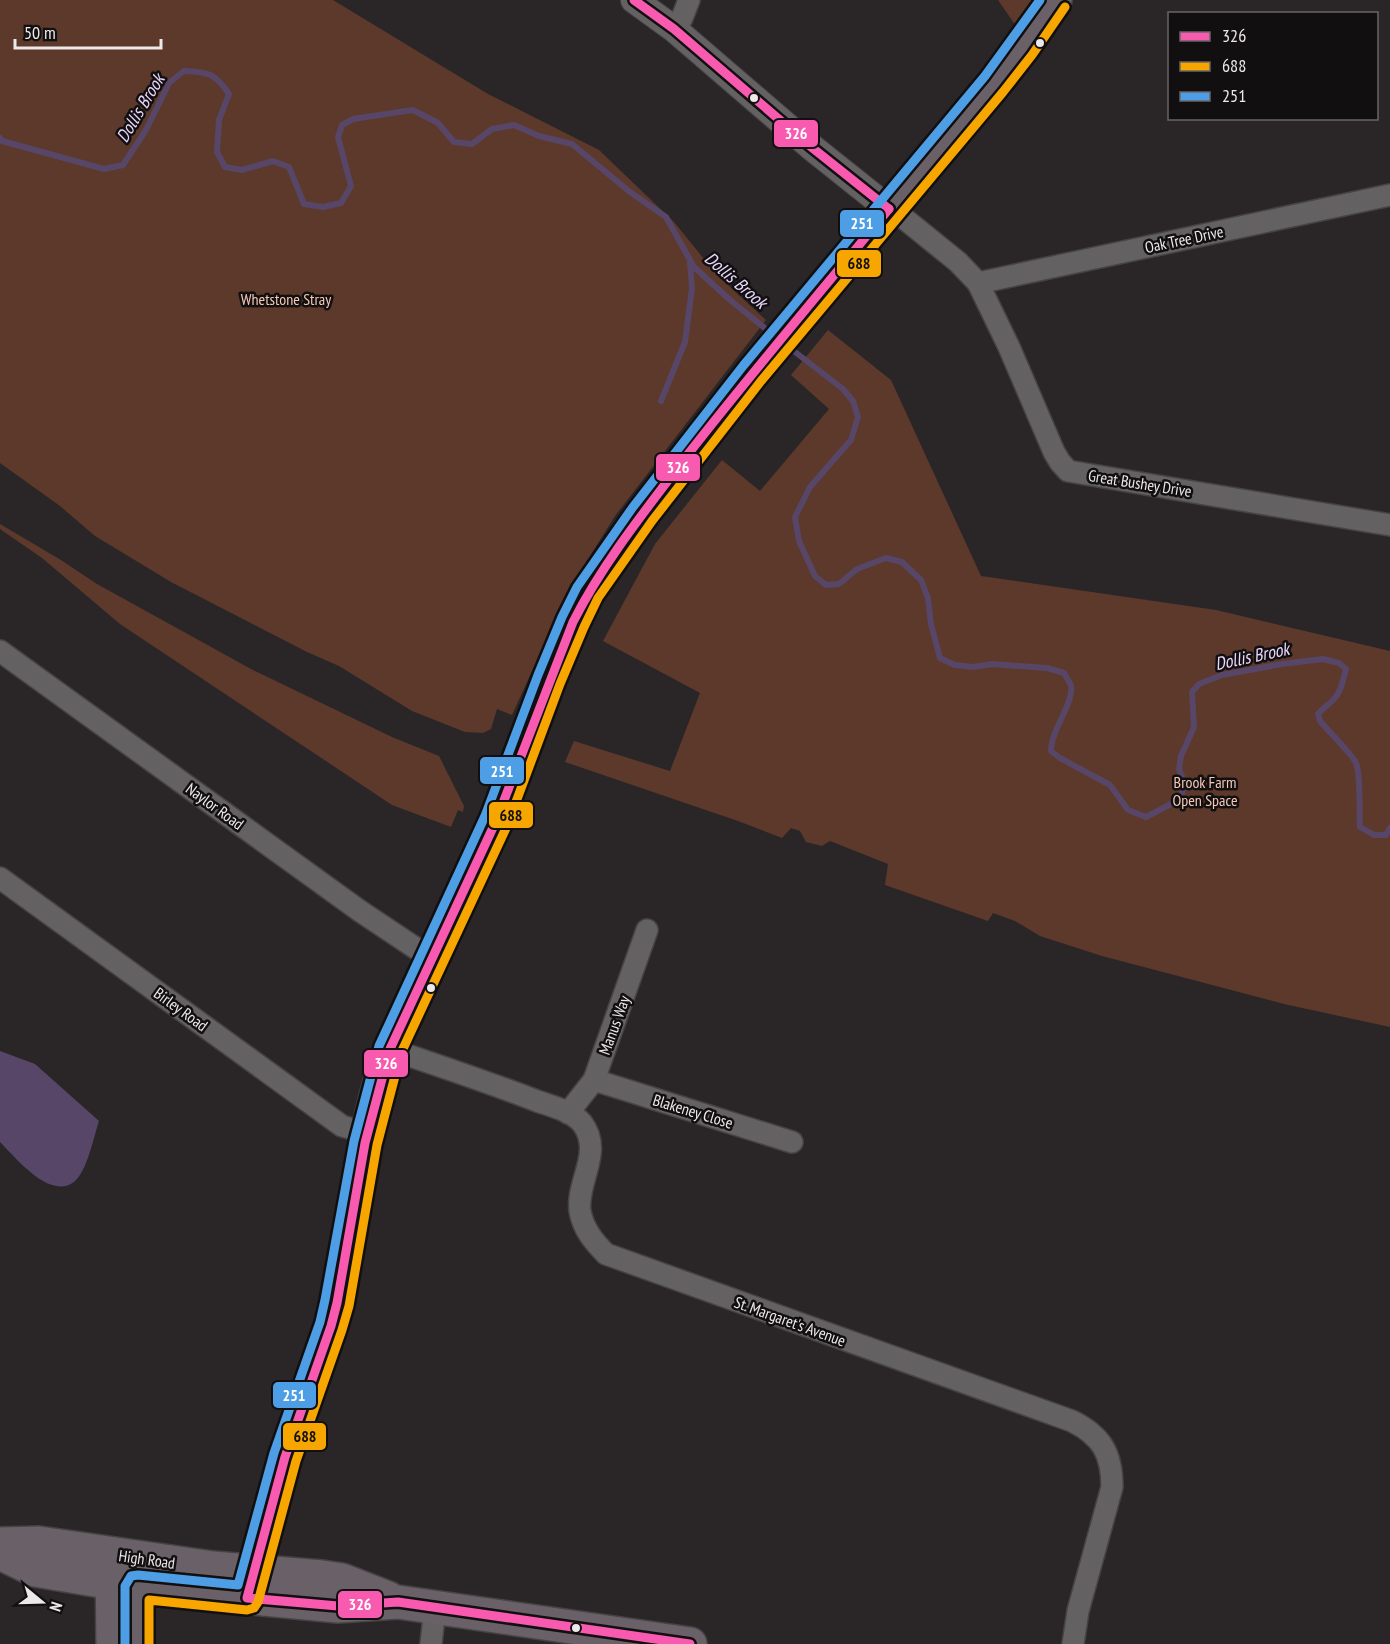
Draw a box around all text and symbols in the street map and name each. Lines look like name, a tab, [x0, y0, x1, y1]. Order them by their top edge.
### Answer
scale bar	[15, 12, 160, 50]
legend	[1168, 12, 1378, 120]
text: 50 m	[24, 21, 56, 44]
text: 326	[1222, 24, 1246, 47]
unlabelled marker	[1034, 37, 1046, 49]
text: 688	[1222, 54, 1246, 77]
water label: Dollis Brook	[111, 68, 170, 146]
text: 251	[1222, 84, 1246, 107]
unlabelled marker	[748, 92, 760, 104]
line badge: 326	[773, 119, 819, 148]
text: 326	[785, 123, 808, 143]
line badge: 251	[839, 209, 885, 238]
text: 251	[851, 213, 873, 233]
street label: Oak Tree Drive	[1143, 221, 1225, 257]
water label: Dollis Brook	[700, 247, 774, 315]
line badge: 688	[836, 249, 882, 278]
text: 688	[848, 253, 870, 273]
park label: Whetstone Stray	[241, 289, 331, 309]
line badge: 326	[655, 453, 701, 482]
text: 326	[667, 457, 690, 477]
street label: Great Bushey Drive	[1087, 465, 1193, 501]
water label: Dollis Brook	[1213, 636, 1293, 675]
line badge: 251	[479, 756, 525, 785]
text: 251	[491, 761, 513, 781]
park label: Brook Farm Open Space	[1172, 772, 1238, 810]
street label: Naylor Road	[182, 778, 248, 834]
line badge: 688	[488, 801, 534, 829]
text: 688	[500, 805, 522, 825]
unlabelled marker	[425, 982, 437, 994]
street label: Birley Road	[150, 983, 212, 1035]
street label: Manus Way	[594, 993, 634, 1057]
line badge: 326	[363, 1049, 409, 1078]
text: 326	[375, 1053, 398, 1073]
street label: Blakeney Close	[651, 1089, 735, 1133]
street label: St. Margaret's Avenue	[732, 1292, 848, 1350]
line badge: 251	[272, 1381, 317, 1409]
text: 251	[283, 1385, 305, 1405]
line badge: 688	[282, 1422, 327, 1451]
text: 688	[294, 1426, 316, 1446]
street label: High Road	[118, 1545, 177, 1573]
north arrow	[12, 1572, 72, 1632]
line badge: 326	[337, 1590, 383, 1619]
text: 326	[349, 1594, 372, 1614]
text: N	[45, 1600, 67, 1614]
unlabelled marker	[570, 1622, 582, 1634]

